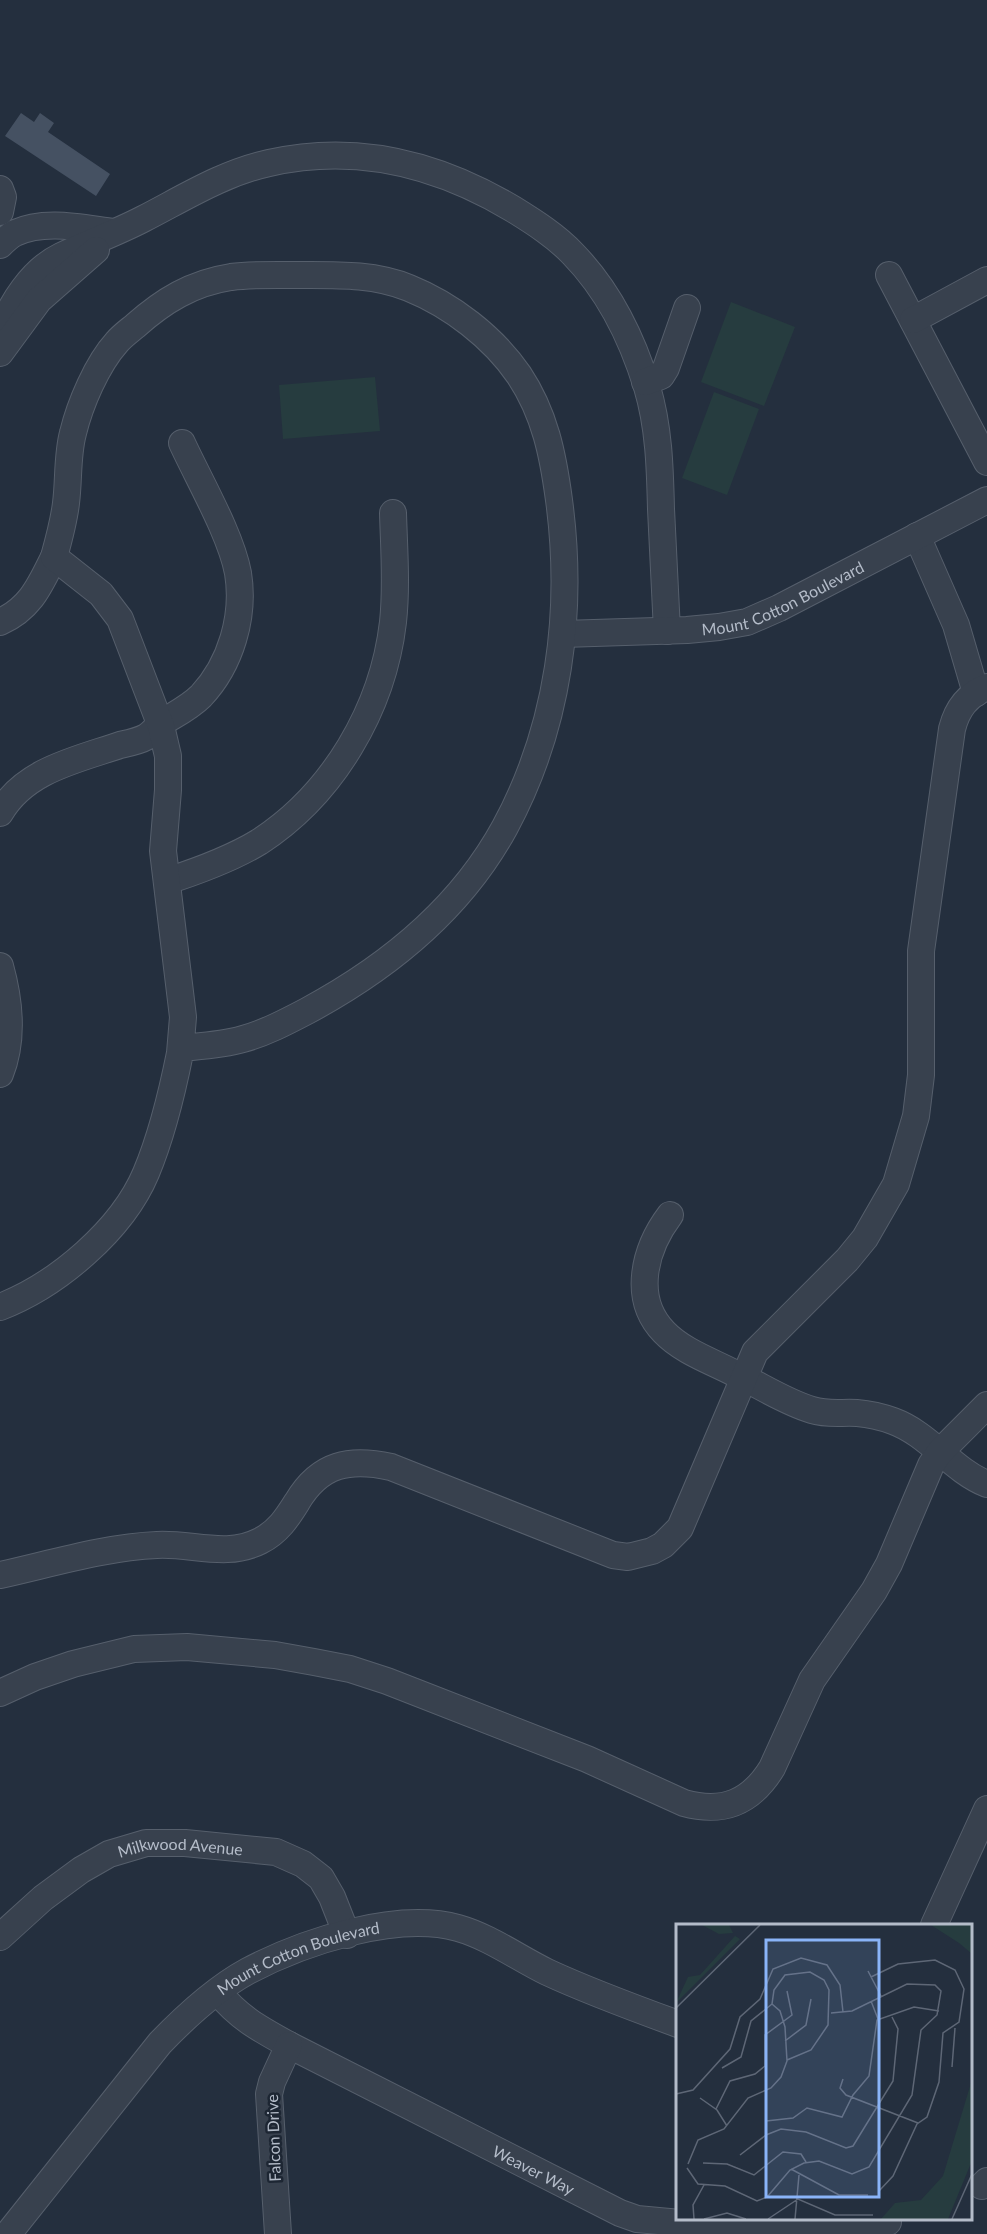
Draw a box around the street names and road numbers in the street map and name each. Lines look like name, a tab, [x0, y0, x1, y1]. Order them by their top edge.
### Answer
street label: Mount Cotton Boulevard	[701, 556, 867, 638]
street label: Milkwood Avenue	[115, 1833, 244, 1860]
street label: Mount Cotton Boulevard	[213, 1917, 381, 1998]
street label: Falcon Drive	[262, 2094, 284, 2182]
street label: Weaver Way	[490, 2141, 579, 2198]

